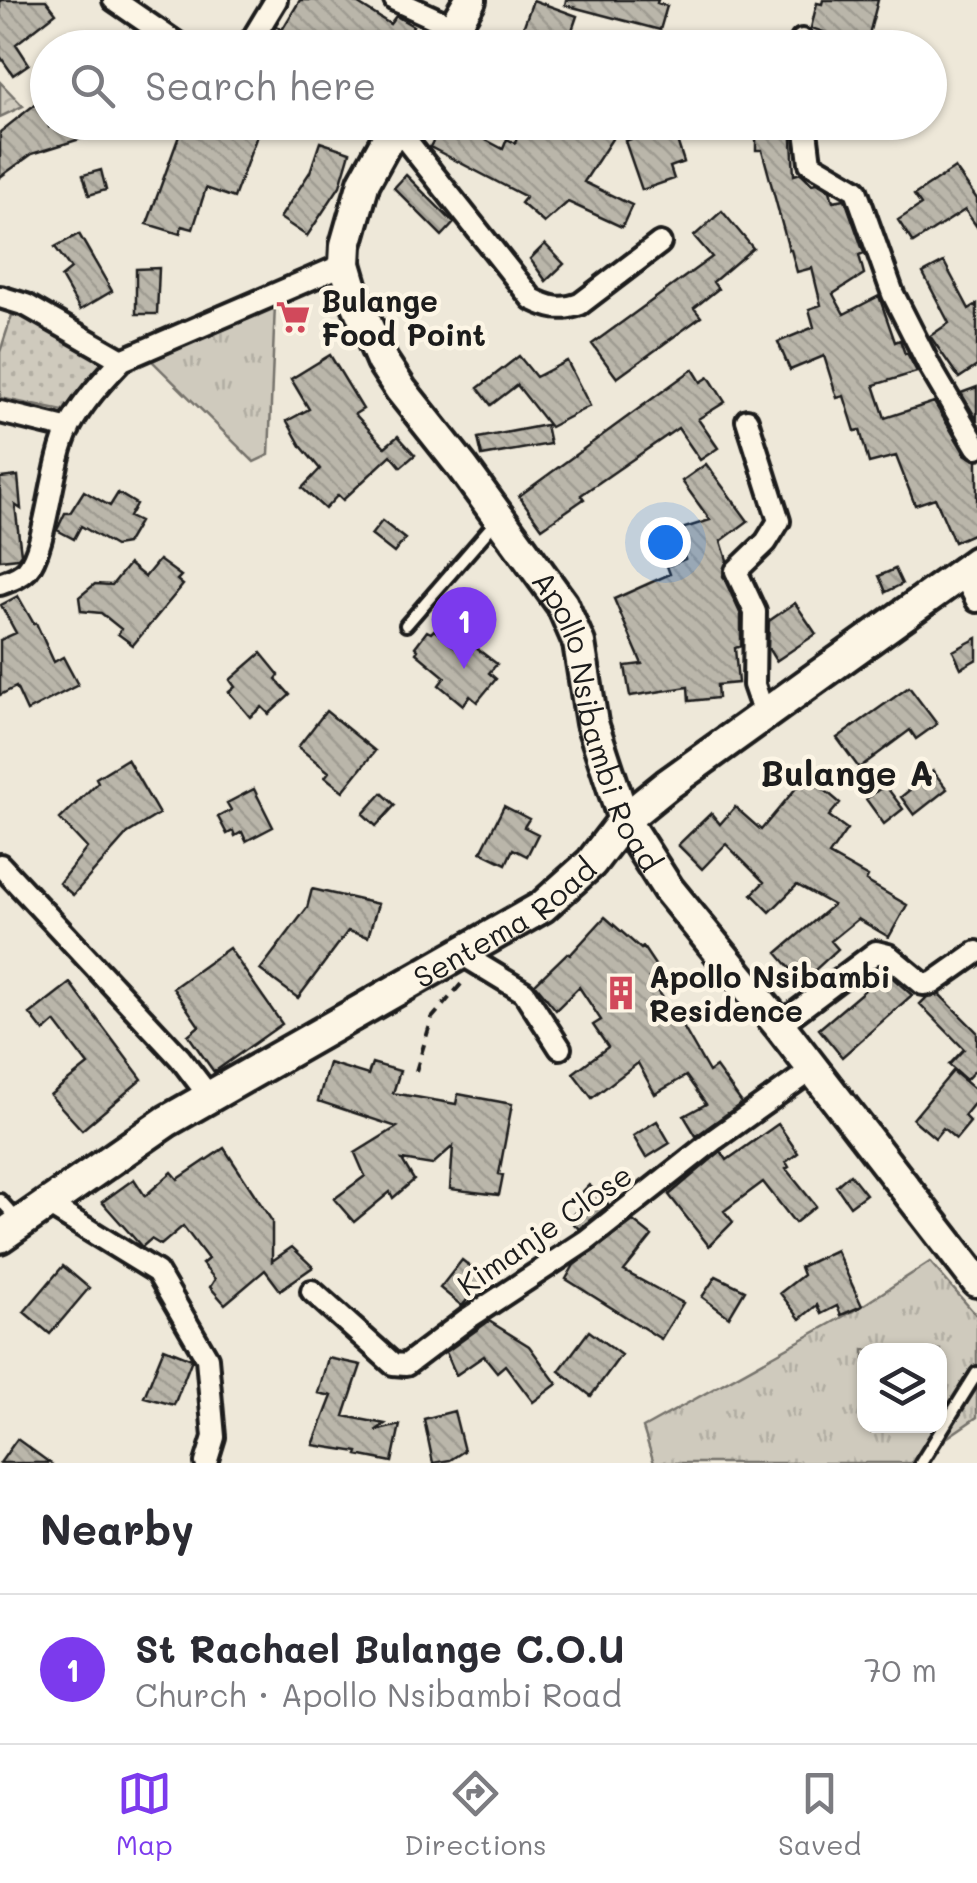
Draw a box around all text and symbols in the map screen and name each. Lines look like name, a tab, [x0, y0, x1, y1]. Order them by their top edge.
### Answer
search box	[30, 30, 947, 140]
icon: search	[65, 58, 120, 113]
text: Search here	[145, 60, 376, 110]
place label: Bulange Food Point	[321, 280, 486, 354]
supermarket icon: Bulange Food Point	[274, 298, 312, 336]
your location	[640, 517, 691, 568]
street label: Apollo Nsibambi Road	[524, 562, 671, 879]
pin: 1	[432, 586, 496, 669]
district label: Bulange A	[760, 749, 934, 795]
street label: Sentema Road	[406, 848, 604, 997]
place label: Apollo Nsibambi Residence	[649, 956, 891, 1030]
building icon: Apollo Nsibambi Residence	[602, 974, 640, 1012]
street label: Kimanje Close	[449, 1154, 639, 1304]
map controls	[857, 1343, 947, 1433]
button: layers	[857, 1343, 947, 1433]
text: Nearby	[40, 1501, 194, 1556]
text: St Rachael Bulange C.O.U	[135, 1623, 625, 1673]
text: 1	[65, 1648, 80, 1690]
text: 70 m	[864, 1648, 937, 1690]
text: Church · Apollo Nsibambi Road	[135, 1673, 622, 1715]
tab: Map	[116, 1766, 173, 1862]
tab: Directions	[404, 1766, 547, 1862]
tab: Saved	[778, 1766, 861, 1862]

